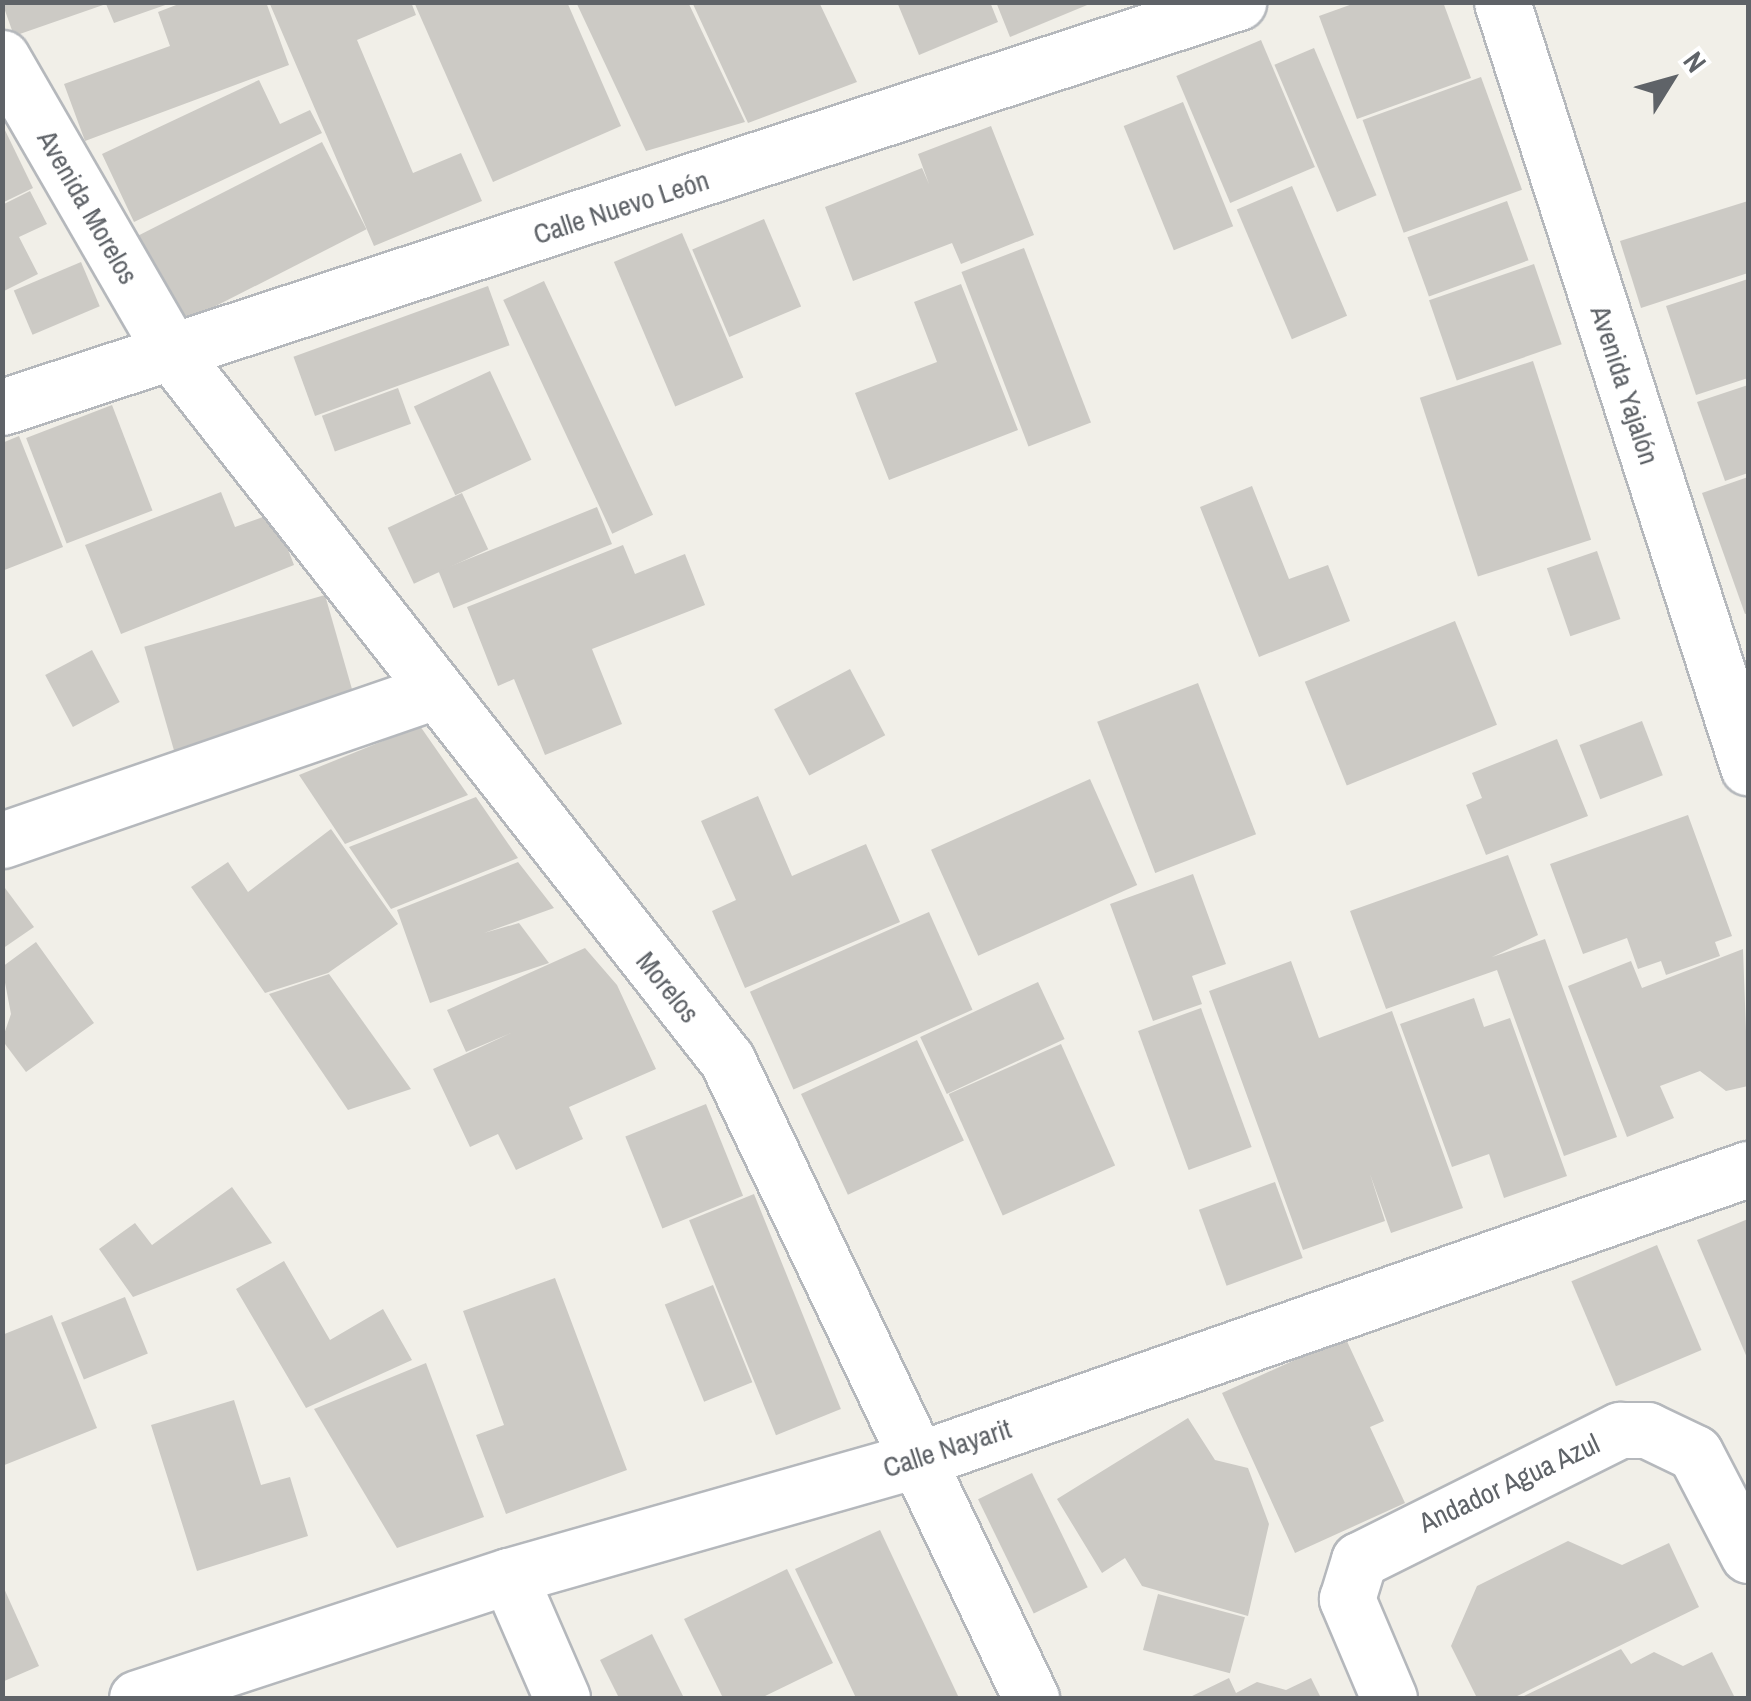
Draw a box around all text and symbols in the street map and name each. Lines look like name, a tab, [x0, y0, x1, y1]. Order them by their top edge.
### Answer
north arrow	[1621, 30, 1721, 130]
text: N	[1675, 44, 1715, 80]
street label: Avenida Morelos	[30, 124, 146, 290]
street label: Calle Nuevo León	[529, 163, 713, 251]
street label: Avenida Yajalón	[1584, 301, 1666, 469]
street label: Morelos	[629, 945, 707, 1029]
street label: Calle Nayarit	[879, 1412, 1015, 1484]
street label: Andador Agua Azul	[1412, 1426, 1606, 1540]

